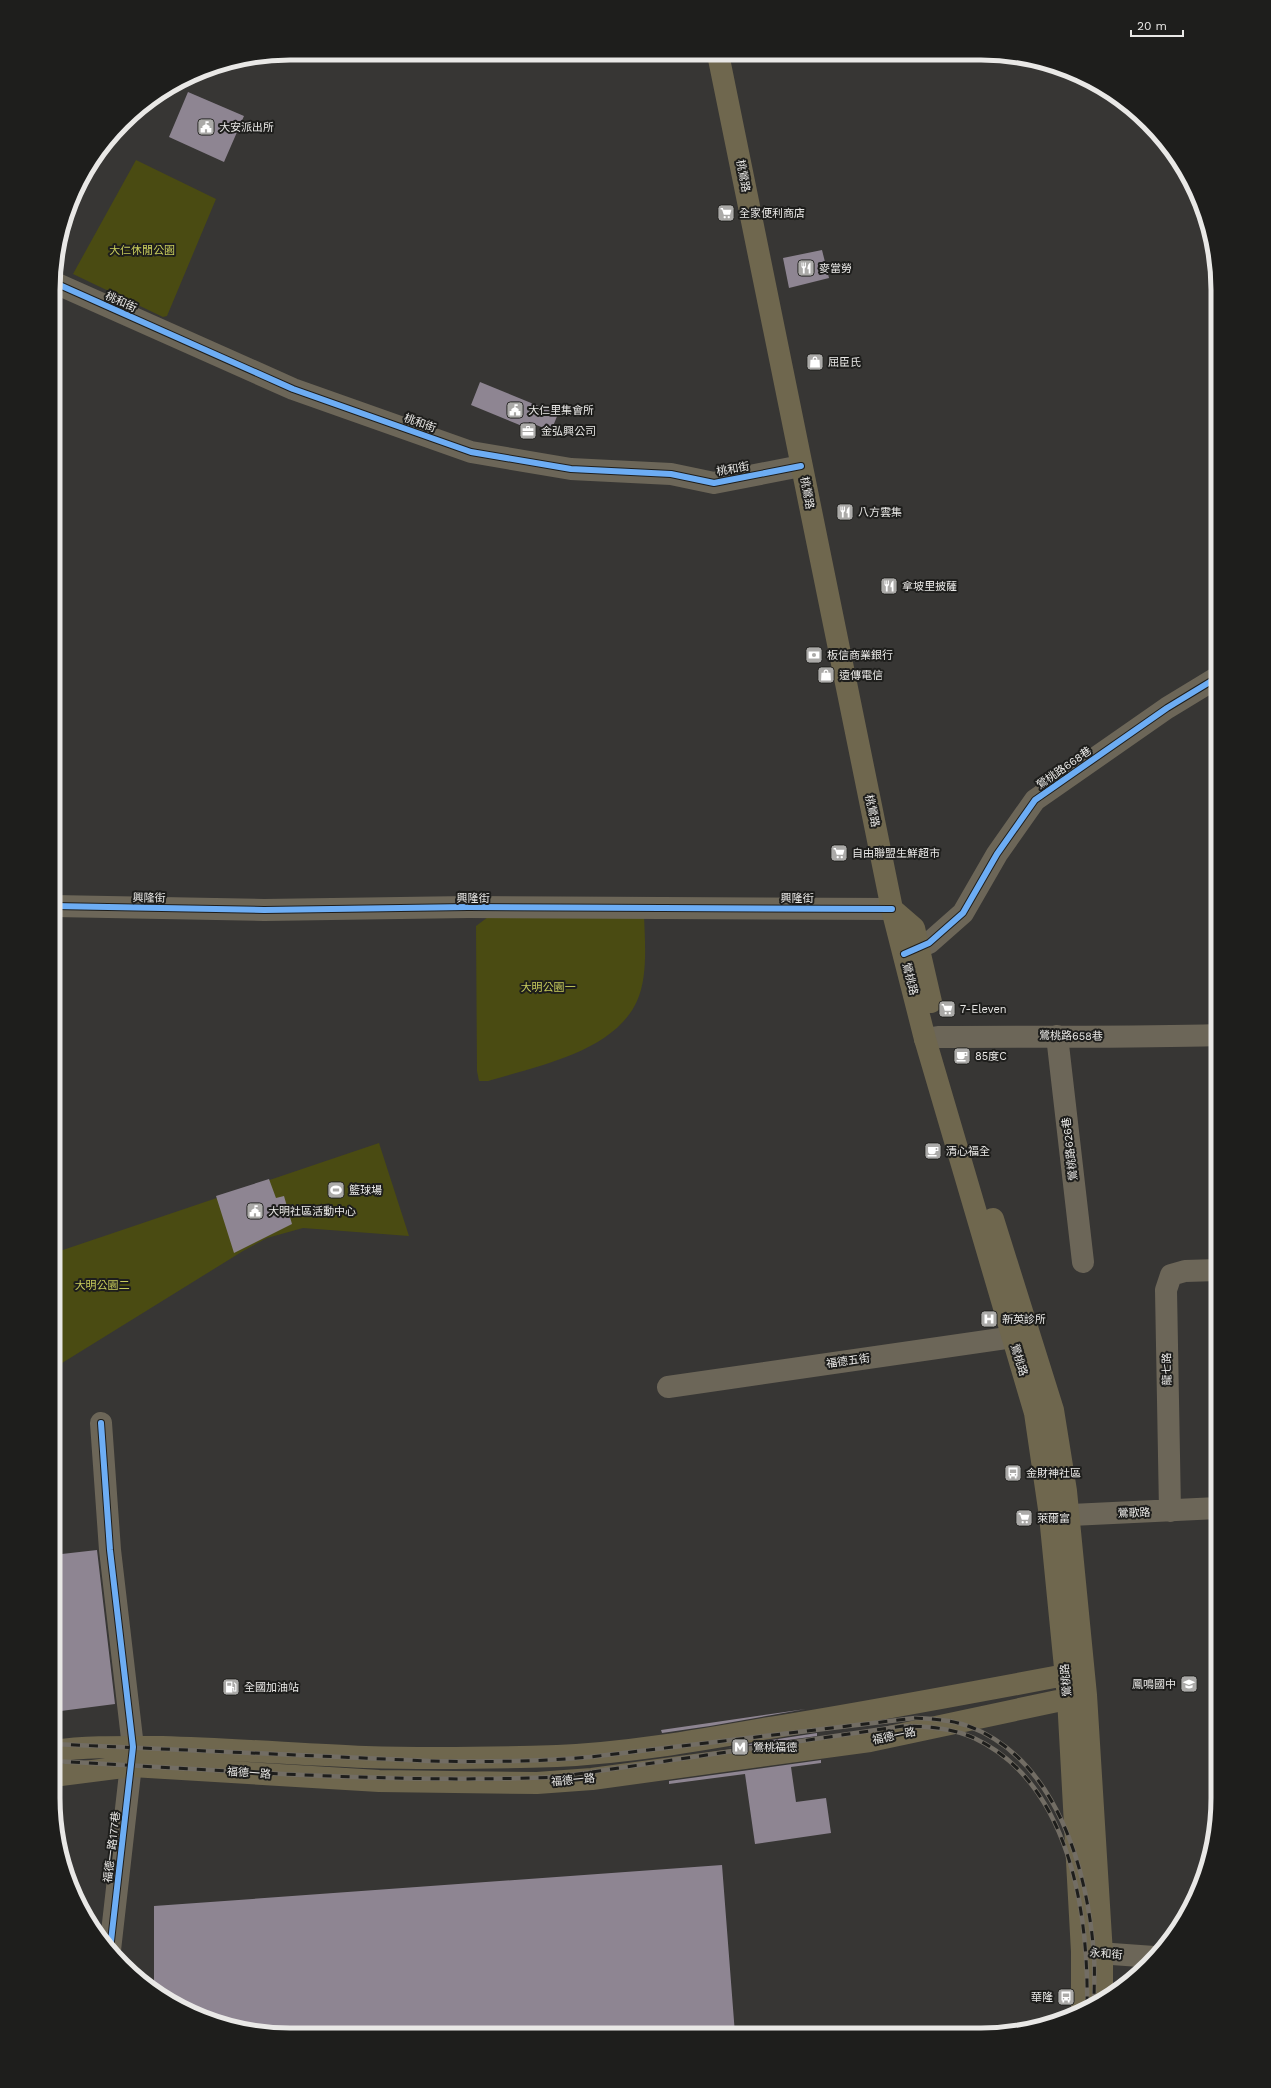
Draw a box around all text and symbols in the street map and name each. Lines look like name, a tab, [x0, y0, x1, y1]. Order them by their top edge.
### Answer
scale bar	[1131, 12, 1183, 38]
text: 20 m	[1137, 19, 1167, 33]
public building icon: 大安派出所	[196, 117, 216, 137]
place label: 大安派出所	[219, 121, 274, 134]
street label: 桃鶯路	[733, 159, 753, 193]
supermarket icon: 全家便利商店	[716, 203, 736, 223]
place label: 全家便利商店	[739, 207, 805, 220]
park label: 大仁休閒公園	[109, 244, 175, 257]
restaurant icon: 麥當勞	[796, 258, 816, 278]
place label: 麥當勞	[819, 262, 852, 275]
street label: 桃和街	[103, 289, 139, 315]
shop icon: 屈臣氏	[805, 352, 825, 372]
place label: 屈臣氏	[828, 356, 861, 369]
public building icon: 大仁里集會所	[505, 400, 525, 420]
place label: 大仁里集會所	[528, 404, 594, 417]
street label: 桃和街	[402, 411, 438, 435]
office icon: 金弘興公司	[518, 421, 538, 441]
place label: 金弘興公司	[541, 425, 596, 438]
street label: 桃和街	[716, 460, 750, 478]
street label: 桃鶯路	[797, 476, 817, 510]
restaurant icon: 八方雲集	[835, 502, 855, 522]
place label: 八方雲集	[858, 506, 902, 519]
restaurant icon: 拿坡里披薩	[879, 576, 899, 596]
place label: 拿坡里披薩	[902, 580, 957, 593]
bank icon: 板信商業銀行	[804, 645, 824, 665]
place label: 板信商業銀行	[827, 649, 893, 662]
shop icon: 遠傳電信	[816, 665, 836, 685]
place label: 遠傳電信	[839, 669, 883, 682]
street label: 鶯桃路668巷	[1034, 744, 1094, 792]
street label: 桃鶯路	[862, 794, 882, 828]
supermarket icon: 自由聯盟生鮮超市	[829, 843, 849, 863]
place label: 自由聯盟生鮮超市	[852, 847, 940, 860]
street label: 興隆街	[132, 891, 166, 905]
street label: 興隆街	[457, 892, 490, 905]
street label: 興隆街	[781, 892, 814, 905]
street label: 鶯桃路	[900, 961, 920, 997]
park label: 大明公園一	[521, 981, 576, 994]
supermarket icon: 7-Eleven	[937, 999, 957, 1019]
place label: 7-Eleven	[960, 1003, 1007, 1016]
street label: 鶯桃路658巷	[1039, 1029, 1103, 1043]
cafe icon: 85度C	[952, 1046, 972, 1066]
place label: 85度C	[975, 1050, 1007, 1063]
street label: 鶯桃路626巷	[1060, 1117, 1080, 1181]
cafe icon: 清心福全	[923, 1141, 943, 1161]
place label: 清心福全	[946, 1145, 990, 1158]
sports icon: 籃球場	[326, 1180, 346, 1200]
place label: 籃球場	[349, 1184, 382, 1197]
public building icon: 大明社區活動中心	[245, 1201, 265, 1221]
place label: 大明社區活動中心	[268, 1205, 356, 1218]
park label: 大明公園二	[75, 1279, 130, 1292]
hospital icon: 新英診所	[979, 1309, 999, 1329]
place label: 新英診所	[1002, 1313, 1046, 1326]
street label: 鶯桃路	[1008, 1342, 1030, 1378]
street label: 福德五街	[825, 1352, 871, 1370]
street label: 龍七路	[1160, 1352, 1174, 1386]
bus stop icon: 金財神社區	[1003, 1463, 1023, 1483]
place label: 金財神社區	[1026, 1467, 1081, 1480]
street label: 鶯歌路	[1117, 1506, 1151, 1520]
supermarket icon: 萊爾富	[1014, 1508, 1034, 1528]
place label: 萊爾富	[1037, 1512, 1070, 1525]
street label: 鶯桃路	[1058, 1663, 1074, 1697]
school or university icon: 鳳鳴國中	[1179, 1674, 1199, 1694]
fuel station icon: 全國加油站	[221, 1677, 241, 1697]
place label: 鳳鳴國中	[1132, 1678, 1176, 1691]
place label: 全國加油站	[244, 1681, 299, 1694]
street label: 福德一路	[871, 1725, 917, 1747]
metro station icon: 鶯桃福德	[730, 1737, 750, 1757]
place label: 鶯桃福德	[753, 1741, 797, 1754]
street label: 福德一路	[227, 1765, 271, 1781]
street label: 福德一路	[551, 1772, 595, 1788]
street label: 福德一路177巷	[101, 1811, 123, 1883]
street label: 永和街	[1089, 1946, 1123, 1962]
bus stop icon: 華隆	[1056, 1987, 1076, 2007]
place label: 華隆	[1031, 1991, 1053, 2004]

